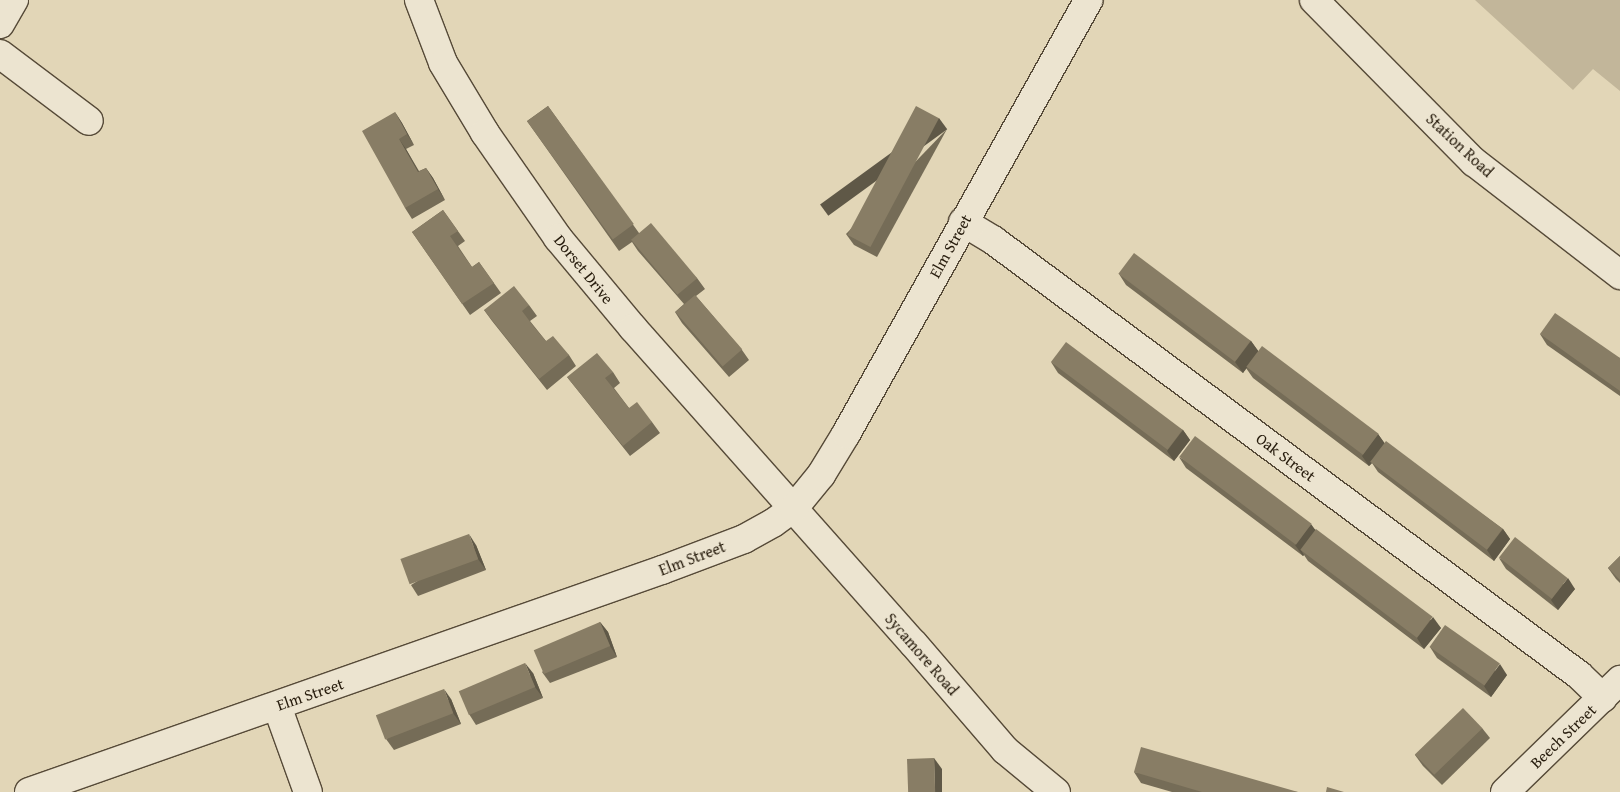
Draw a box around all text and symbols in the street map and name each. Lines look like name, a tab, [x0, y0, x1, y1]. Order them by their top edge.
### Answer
street label: Station Road	[1422, 109, 1498, 181]
street label: Elm Street	[925, 211, 975, 281]
street label: Dorset Drive	[550, 231, 618, 307]
street label: Oak Street	[1253, 428, 1319, 486]
street label: Elm Street	[656, 537, 728, 579]
street label: Sycamore Road	[881, 609, 963, 699]
street label: Elm Street	[274, 674, 346, 714]
street label: Beech Street	[1526, 700, 1600, 772]

